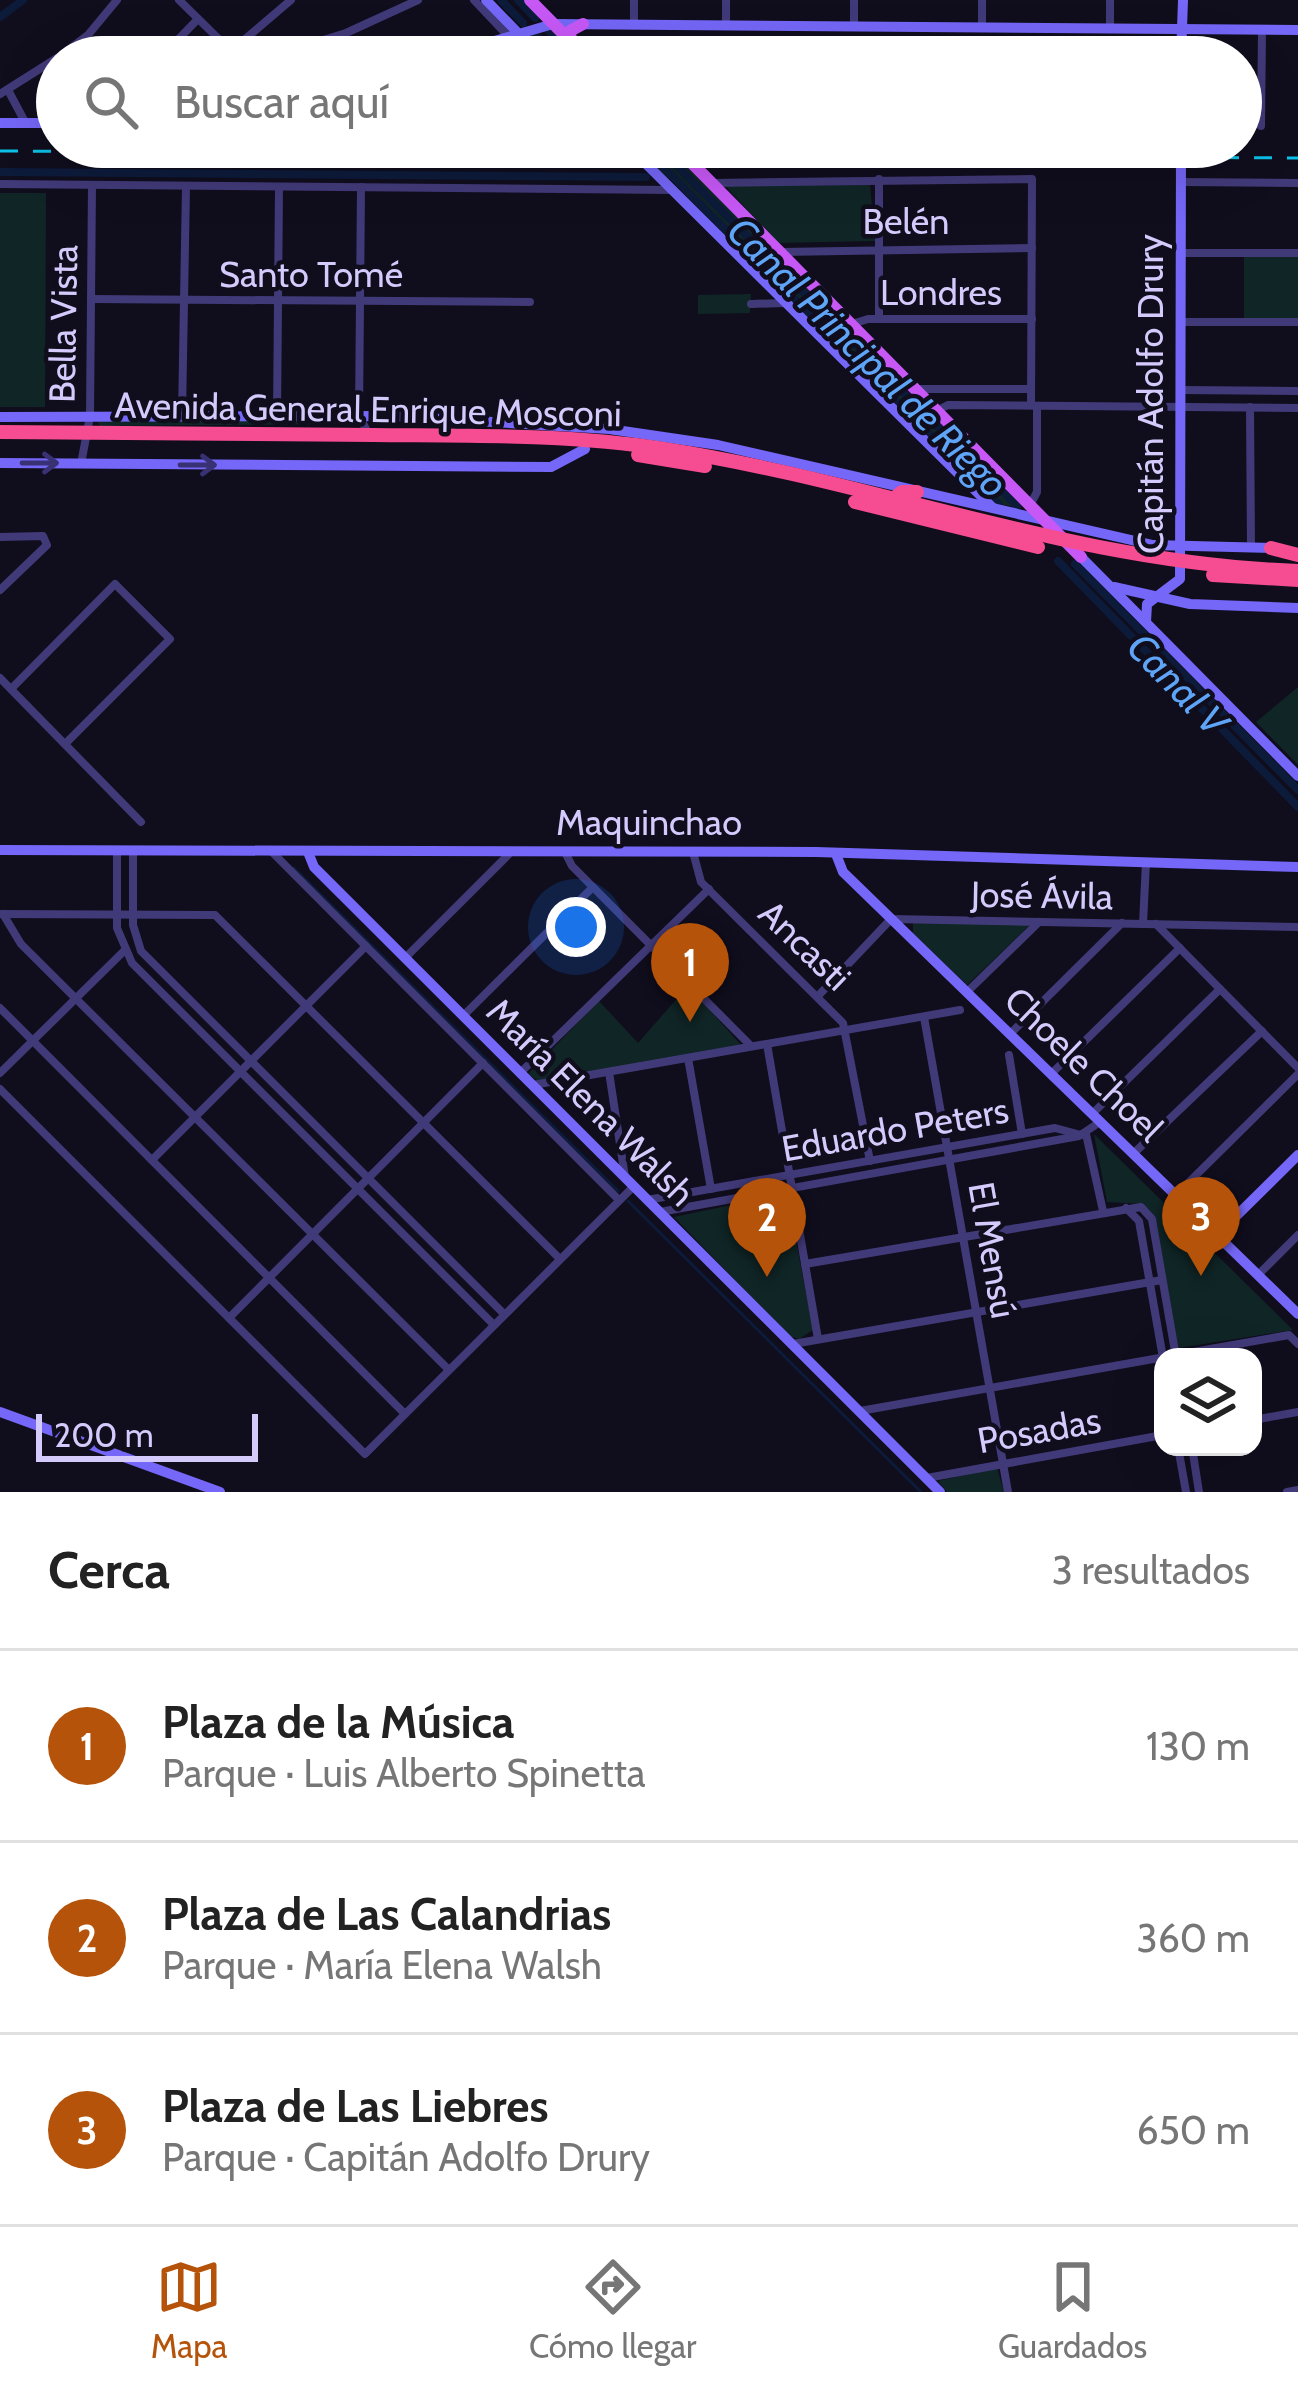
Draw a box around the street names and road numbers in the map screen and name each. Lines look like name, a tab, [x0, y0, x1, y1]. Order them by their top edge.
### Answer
street label: Belén	[863, 199, 949, 243]
street label: Capitán Adolfo Drury	[1128, 234, 1172, 554]
street label: Bella Vista	[40, 245, 86, 403]
street label: Santo Tomé	[219, 252, 403, 296]
street label: Londres	[880, 270, 1002, 314]
street label: Avenida General Enrique Mosconi	[114, 383, 622, 435]
street label: Maquinchao	[556, 800, 742, 844]
street label: José Ávila	[970, 872, 1113, 918]
street label: Ancasti	[750, 891, 860, 999]
street label: Choele Choel	[996, 978, 1173, 1151]
street label: María Elena Walsh	[478, 989, 704, 1215]
street label: Eduardo Peters	[778, 1087, 1012, 1171]
street label: El Mensú	[959, 1178, 1027, 1322]
street label: Posadas	[974, 1398, 1104, 1462]

